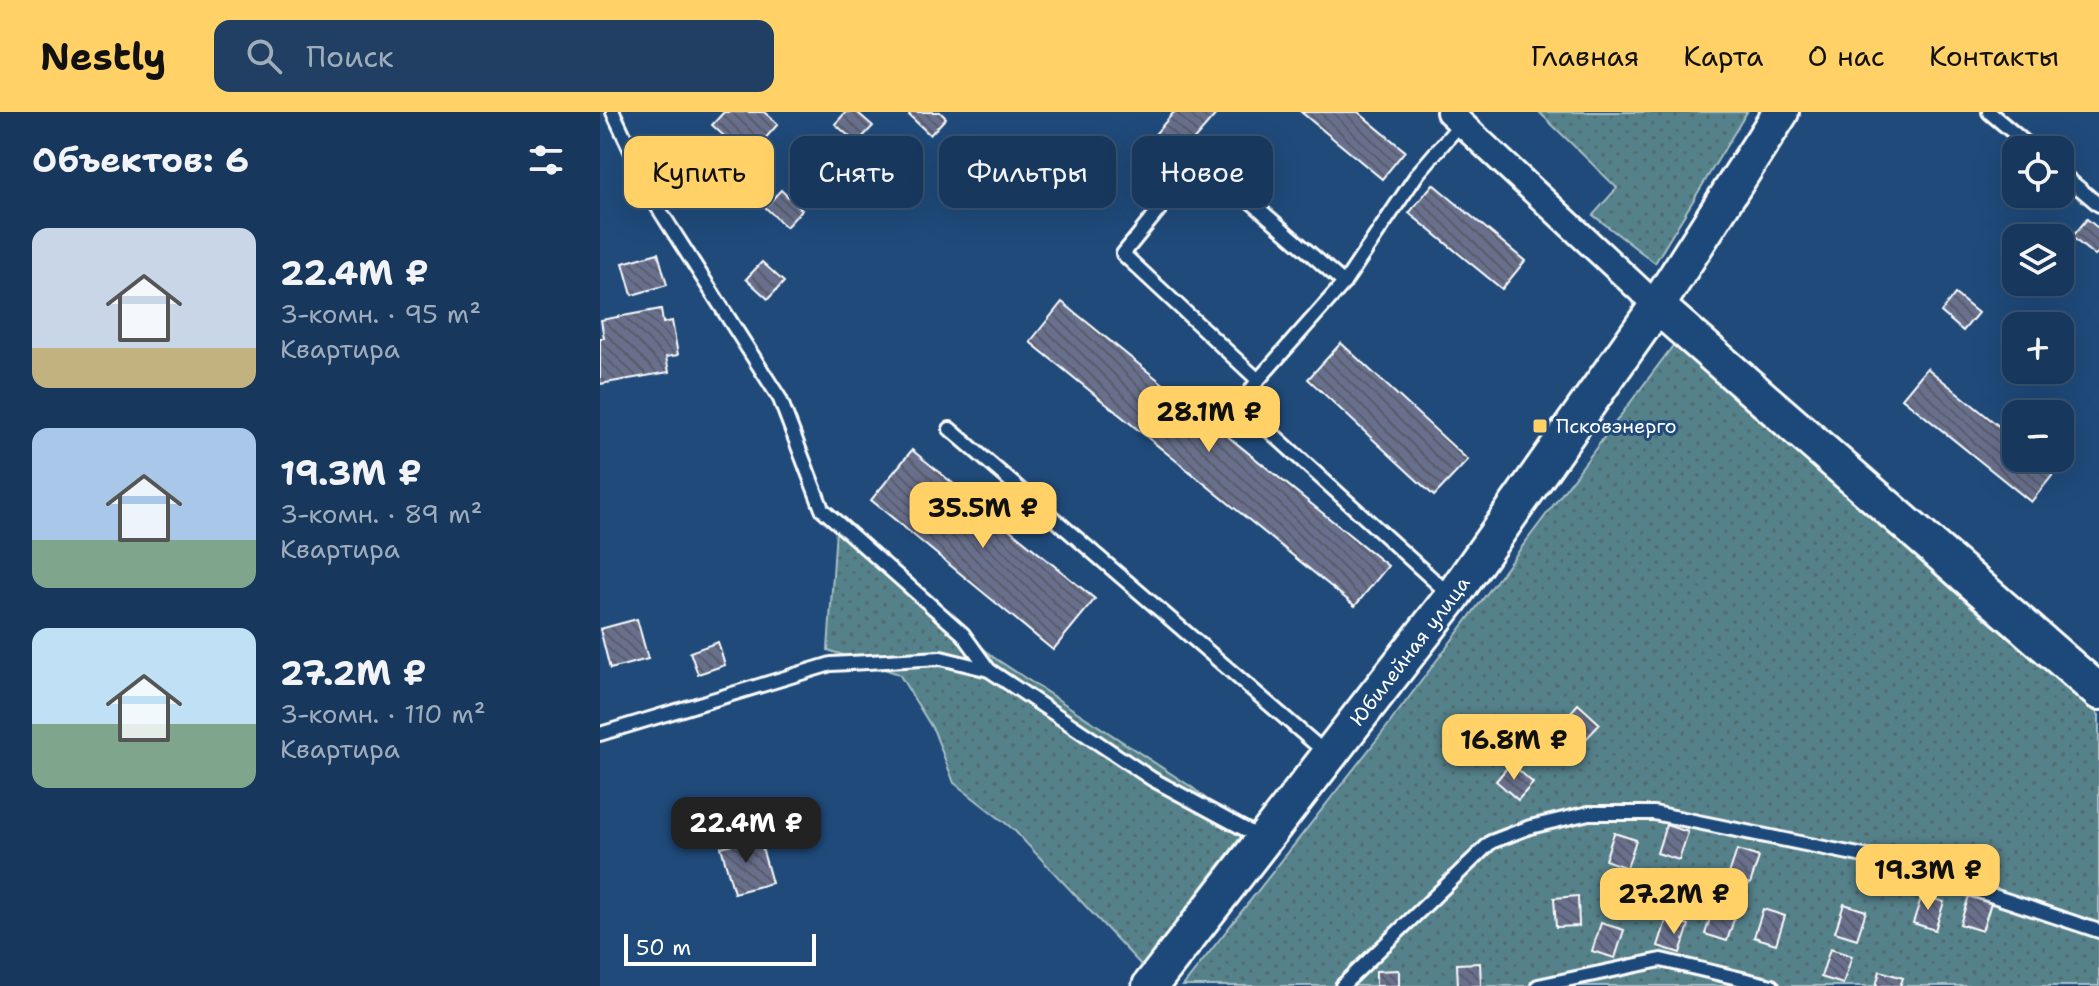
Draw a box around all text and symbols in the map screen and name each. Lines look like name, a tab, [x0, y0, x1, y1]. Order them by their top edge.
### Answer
search box	[214, 20, 774, 92]
text: Nestly	[40, 31, 166, 82]
icon: search	[242, 34, 286, 78]
text: Поиск	[306, 36, 394, 77]
text: Главная	[1531, 37, 1639, 75]
text: Карта	[1683, 37, 1763, 75]
text: О нас	[1807, 37, 1885, 75]
text: Контакты	[1929, 37, 2059, 75]
chip: Купить	[624, 136, 774, 208]
chip: Снять	[790, 136, 923, 208]
chip: Фильтры	[939, 136, 1116, 208]
chip: Новое	[1132, 136, 1273, 208]
map controls	[2002, 136, 2074, 472]
button: locate	[2002, 136, 2074, 208]
text: Объектов: 6	[32, 137, 249, 183]
icon: filters	[524, 138, 568, 182]
button: layers	[2002, 224, 2074, 296]
text: 22.4M ₽	[280, 250, 429, 296]
icon: home	[96, 260, 192, 356]
text: 3-комн. · 95 m²	[280, 296, 481, 331]
button: +	[2002, 312, 2074, 384]
text: Квартира	[280, 331, 400, 366]
pin: 28.1M ₽	[1135, 386, 1283, 454]
text: 28.1M ₽	[1156, 394, 1262, 429]
button: −	[2002, 400, 2074, 472]
place label: Псковэнерго	[1556, 413, 1677, 439]
marker: Псковэнерго	[1531, 417, 1549, 435]
text: 19.3M ₽	[280, 450, 422, 496]
icon: home	[96, 460, 192, 556]
pin: 35.5M ₽	[909, 482, 1057, 550]
text: 35.5M ₽	[928, 490, 1038, 525]
text: 3-комн. · 89 m²	[280, 496, 483, 531]
text: Квартира	[280, 531, 400, 566]
street label: Юбилейная улица	[1344, 571, 1476, 731]
text: 27.2M ₽	[280, 650, 427, 696]
icon: home	[96, 660, 192, 756]
text: 3-комн. · 110 m²	[280, 696, 486, 731]
pin: 16.8M ₽	[1440, 714, 1588, 782]
text: 16.8M ₽	[1460, 722, 1568, 757]
text: Квартира	[280, 731, 400, 766]
pin: 22.4M ₽	[672, 797, 820, 865]
text: 22.4M ₽	[689, 805, 803, 840]
pin: 19.3M ₽	[1854, 844, 2002, 912]
text: 19.3M ₽	[1874, 852, 1982, 887]
pin: 27.2M ₽	[1600, 868, 1748, 936]
text: 27.2M ₽	[1618, 876, 1730, 911]
scale bar	[624, 930, 816, 966]
text: 50 m	[636, 933, 691, 962]

